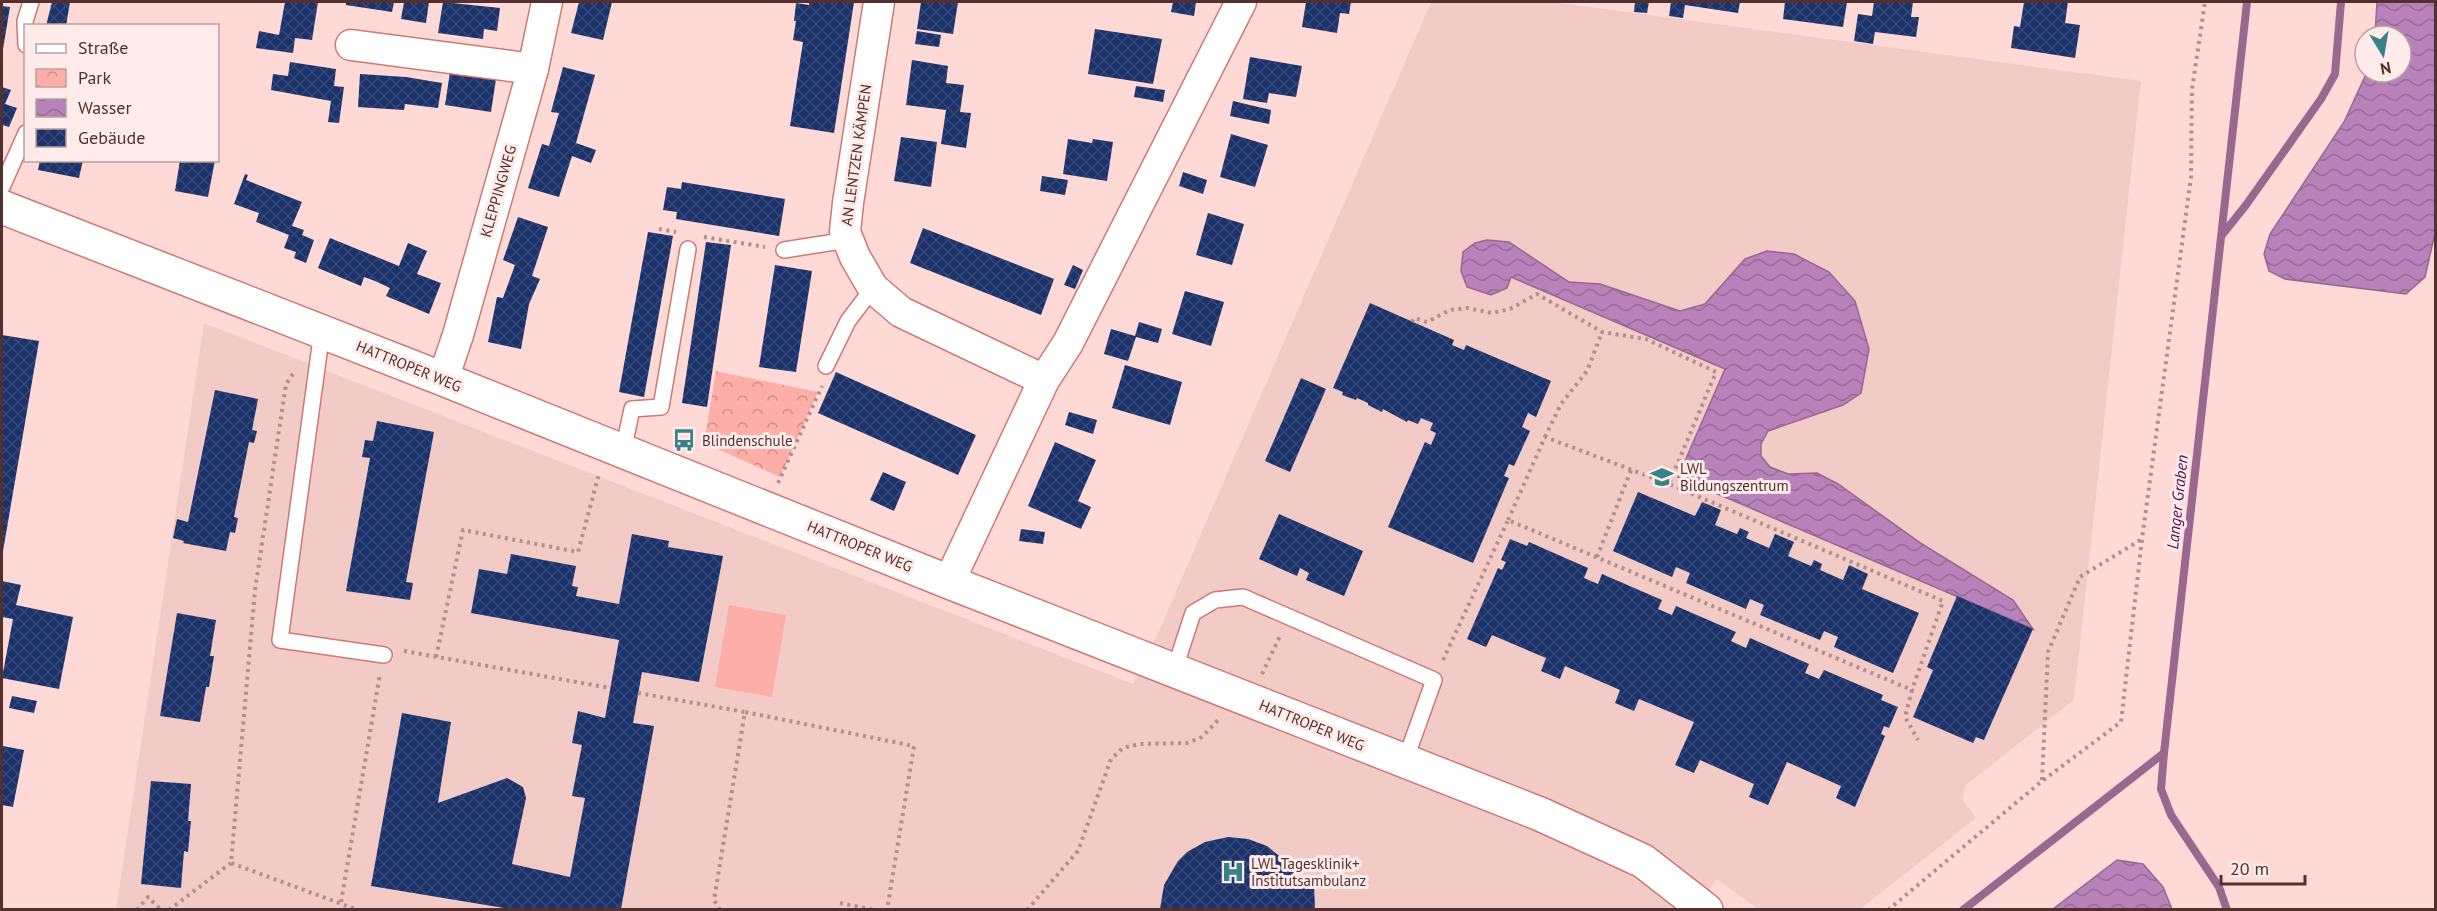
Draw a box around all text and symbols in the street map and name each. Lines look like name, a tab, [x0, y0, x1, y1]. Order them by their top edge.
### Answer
legend	[24, 24, 219, 162]
north arrow	[2353, 24, 2413, 84]
text: Straße	[78, 36, 129, 59]
text: N	[2379, 58, 2393, 80]
text: Park	[78, 66, 111, 89]
street label: AN LENTZEN KÄMPEN	[837, 83, 875, 227]
text: Wasser	[78, 96, 132, 119]
text: Gebäude	[78, 126, 145, 149]
street label: KLEPPINGWEG	[476, 143, 520, 239]
street label: HATTROPER WEG	[353, 336, 465, 396]
bus stop icon: Blindenschule	[671, 427, 697, 453]
place label: Blindenschule	[702, 431, 793, 450]
water label: Langer Graben	[2162, 454, 2192, 550]
place label: LWL Bildungszentrum	[1680, 459, 1789, 495]
school or university icon: LWL Bildungszentrum	[1649, 464, 1675, 490]
street label: HATTROPER WEG	[804, 516, 916, 576]
street label: HATTROPER WEG	[1256, 695, 1368, 755]
scale bar	[2221, 848, 2305, 886]
place label: LWL Tagesklinik+ Institutsambulanz	[1251, 854, 1366, 890]
text: 20 m	[2230, 857, 2269, 880]
hospital icon: LWL Tagesklinik+ Institutsambulanz	[1220, 859, 1246, 885]

